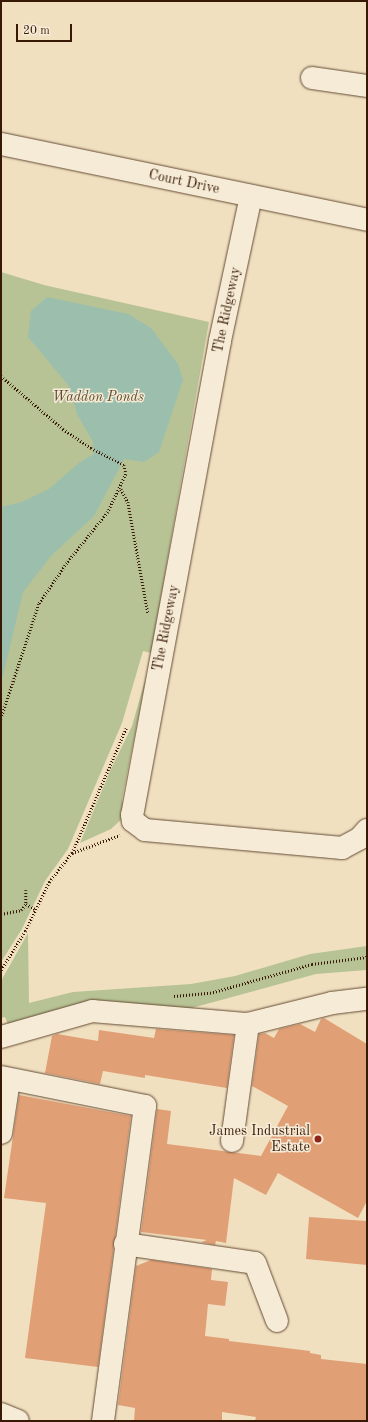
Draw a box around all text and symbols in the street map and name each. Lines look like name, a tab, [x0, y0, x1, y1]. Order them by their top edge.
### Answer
scale bar	[18, 16, 74, 42]
text: 20 m	[23, 25, 50, 37]
street label: Court Drive	[147, 166, 221, 198]
street label: The Ridgeway	[210, 265, 244, 355]
park label: Waddon Ponds	[52, 389, 144, 405]
street label: The Ridgeway	[149, 583, 183, 673]
place label: James Industrial Estate	[209, 1123, 310, 1156]
marker: James Industrial Estate	[313, 1134, 323, 1144]

